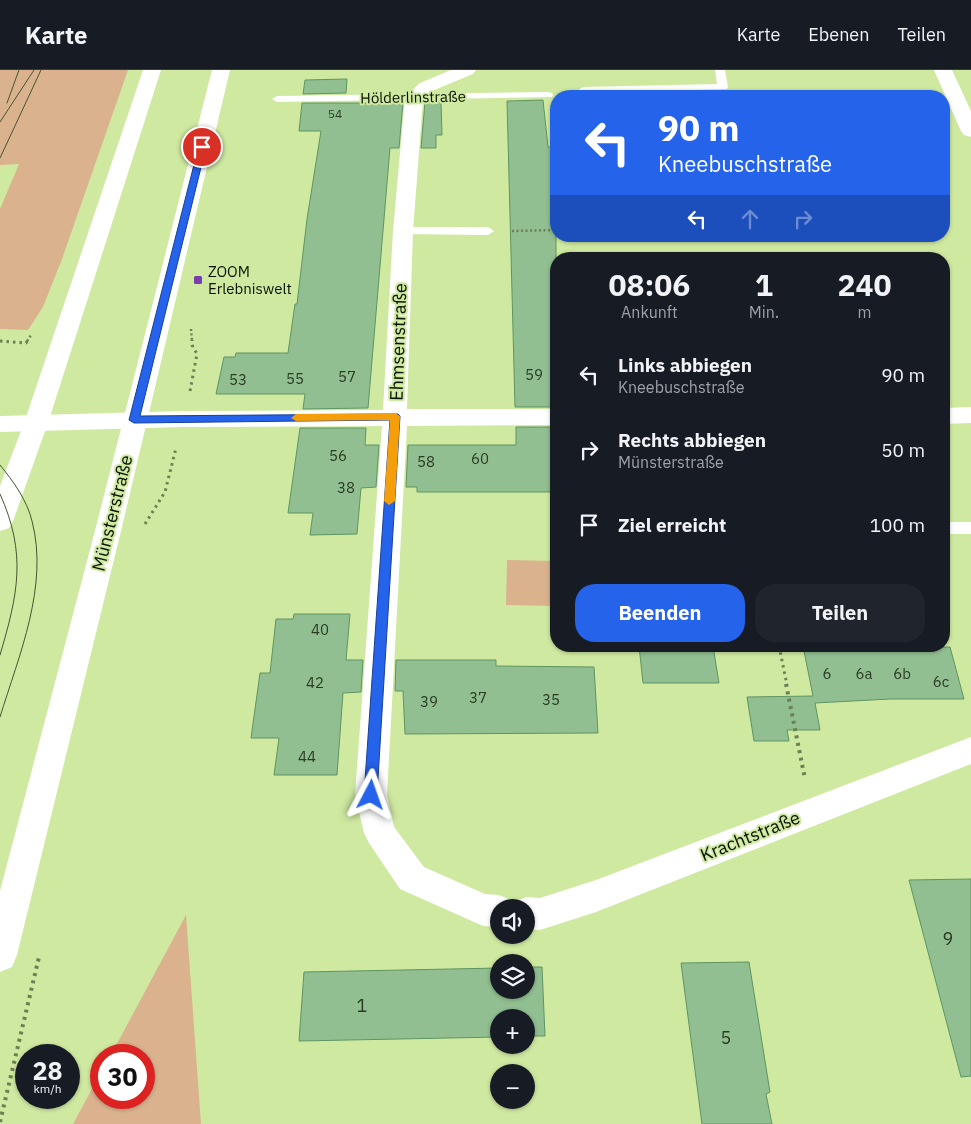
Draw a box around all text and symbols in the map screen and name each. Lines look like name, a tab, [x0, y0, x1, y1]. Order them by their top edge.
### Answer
text: Karte	[25, 19, 88, 51]
text: Karte	[737, 23, 780, 46]
text: Ebenen	[808, 23, 869, 46]
text: Teilen	[897, 23, 946, 46]
street label: Hölderlinstraße	[360, 87, 466, 107]
text: 90 m	[658, 105, 740, 151]
house number: 54	[328, 106, 342, 121]
icon: left	[575, 110, 640, 175]
pin	[181, 126, 223, 168]
icon: arrive	[188, 133, 216, 161]
text: Kneebuschstraße	[658, 149, 832, 178]
icon: left	[683, 205, 711, 233]
icon: ahead	[736, 205, 764, 233]
icon: right	[789, 205, 817, 233]
place label: ZOOM Erlebniswelt	[208, 262, 292, 298]
text: 08:06	[608, 265, 690, 304]
text: 1	[755, 265, 773, 304]
text: 240	[838, 265, 892, 304]
marker: ZOOM Erlebniswelt	[192, 274, 204, 286]
street label: Ehmsenstraße	[384, 283, 412, 401]
text: Ankunft	[621, 302, 678, 322]
text: Min.	[749, 302, 779, 322]
text: m	[858, 302, 872, 322]
text: Links abbiegen	[618, 353, 752, 377]
icon: left	[575, 361, 603, 389]
text: 90 m	[881, 363, 925, 387]
house number: 59	[525, 365, 543, 384]
house number: 57	[338, 367, 356, 386]
house number: 55	[286, 369, 304, 388]
house number: 53	[229, 370, 247, 389]
text: Kneebuschstraße	[618, 377, 745, 397]
text: Rechts abbiegen	[618, 428, 766, 452]
icon: right	[575, 436, 603, 464]
text: 50 m	[881, 438, 925, 462]
house number: 56	[329, 446, 347, 465]
house number: 60	[471, 449, 489, 468]
street label: Münsterstraße	[86, 452, 138, 573]
house number: 58	[417, 452, 435, 471]
text: Münsterstraße	[618, 452, 724, 472]
house number: 38	[337, 478, 355, 497]
icon: arrive	[575, 511, 603, 539]
text: Ziel erreicht	[618, 513, 726, 537]
text: 100 m	[870, 513, 925, 537]
button: Beenden	[575, 584, 745, 642]
button: Teilen	[755, 584, 925, 642]
house number: 40	[311, 620, 329, 639]
house number: 6	[822, 664, 832, 683]
house number: 6a	[855, 664, 873, 683]
house number: 6b	[893, 664, 911, 683]
house number: 6c	[933, 672, 950, 691]
house number: 42	[306, 673, 324, 692]
house number: 37	[469, 688, 487, 707]
house number: 35	[542, 690, 560, 709]
house number: 39	[420, 692, 438, 711]
house number: 44	[298, 747, 316, 766]
position arrow	[344, 768, 396, 820]
street label: Krachtstraße	[697, 806, 803, 866]
map controls	[490, 899, 535, 1109]
button: sound	[490, 899, 535, 944]
house number: 9	[943, 927, 953, 950]
button: layers	[490, 954, 535, 999]
house number: 1	[357, 994, 367, 1017]
button: +	[490, 1009, 535, 1054]
house number: 5	[721, 1026, 731, 1049]
speed limit sign: 30	[90, 1044, 155, 1109]
text: 28	[32, 1054, 63, 1087]
button: −	[490, 1064, 535, 1109]
text: km/h	[33, 1081, 62, 1096]

